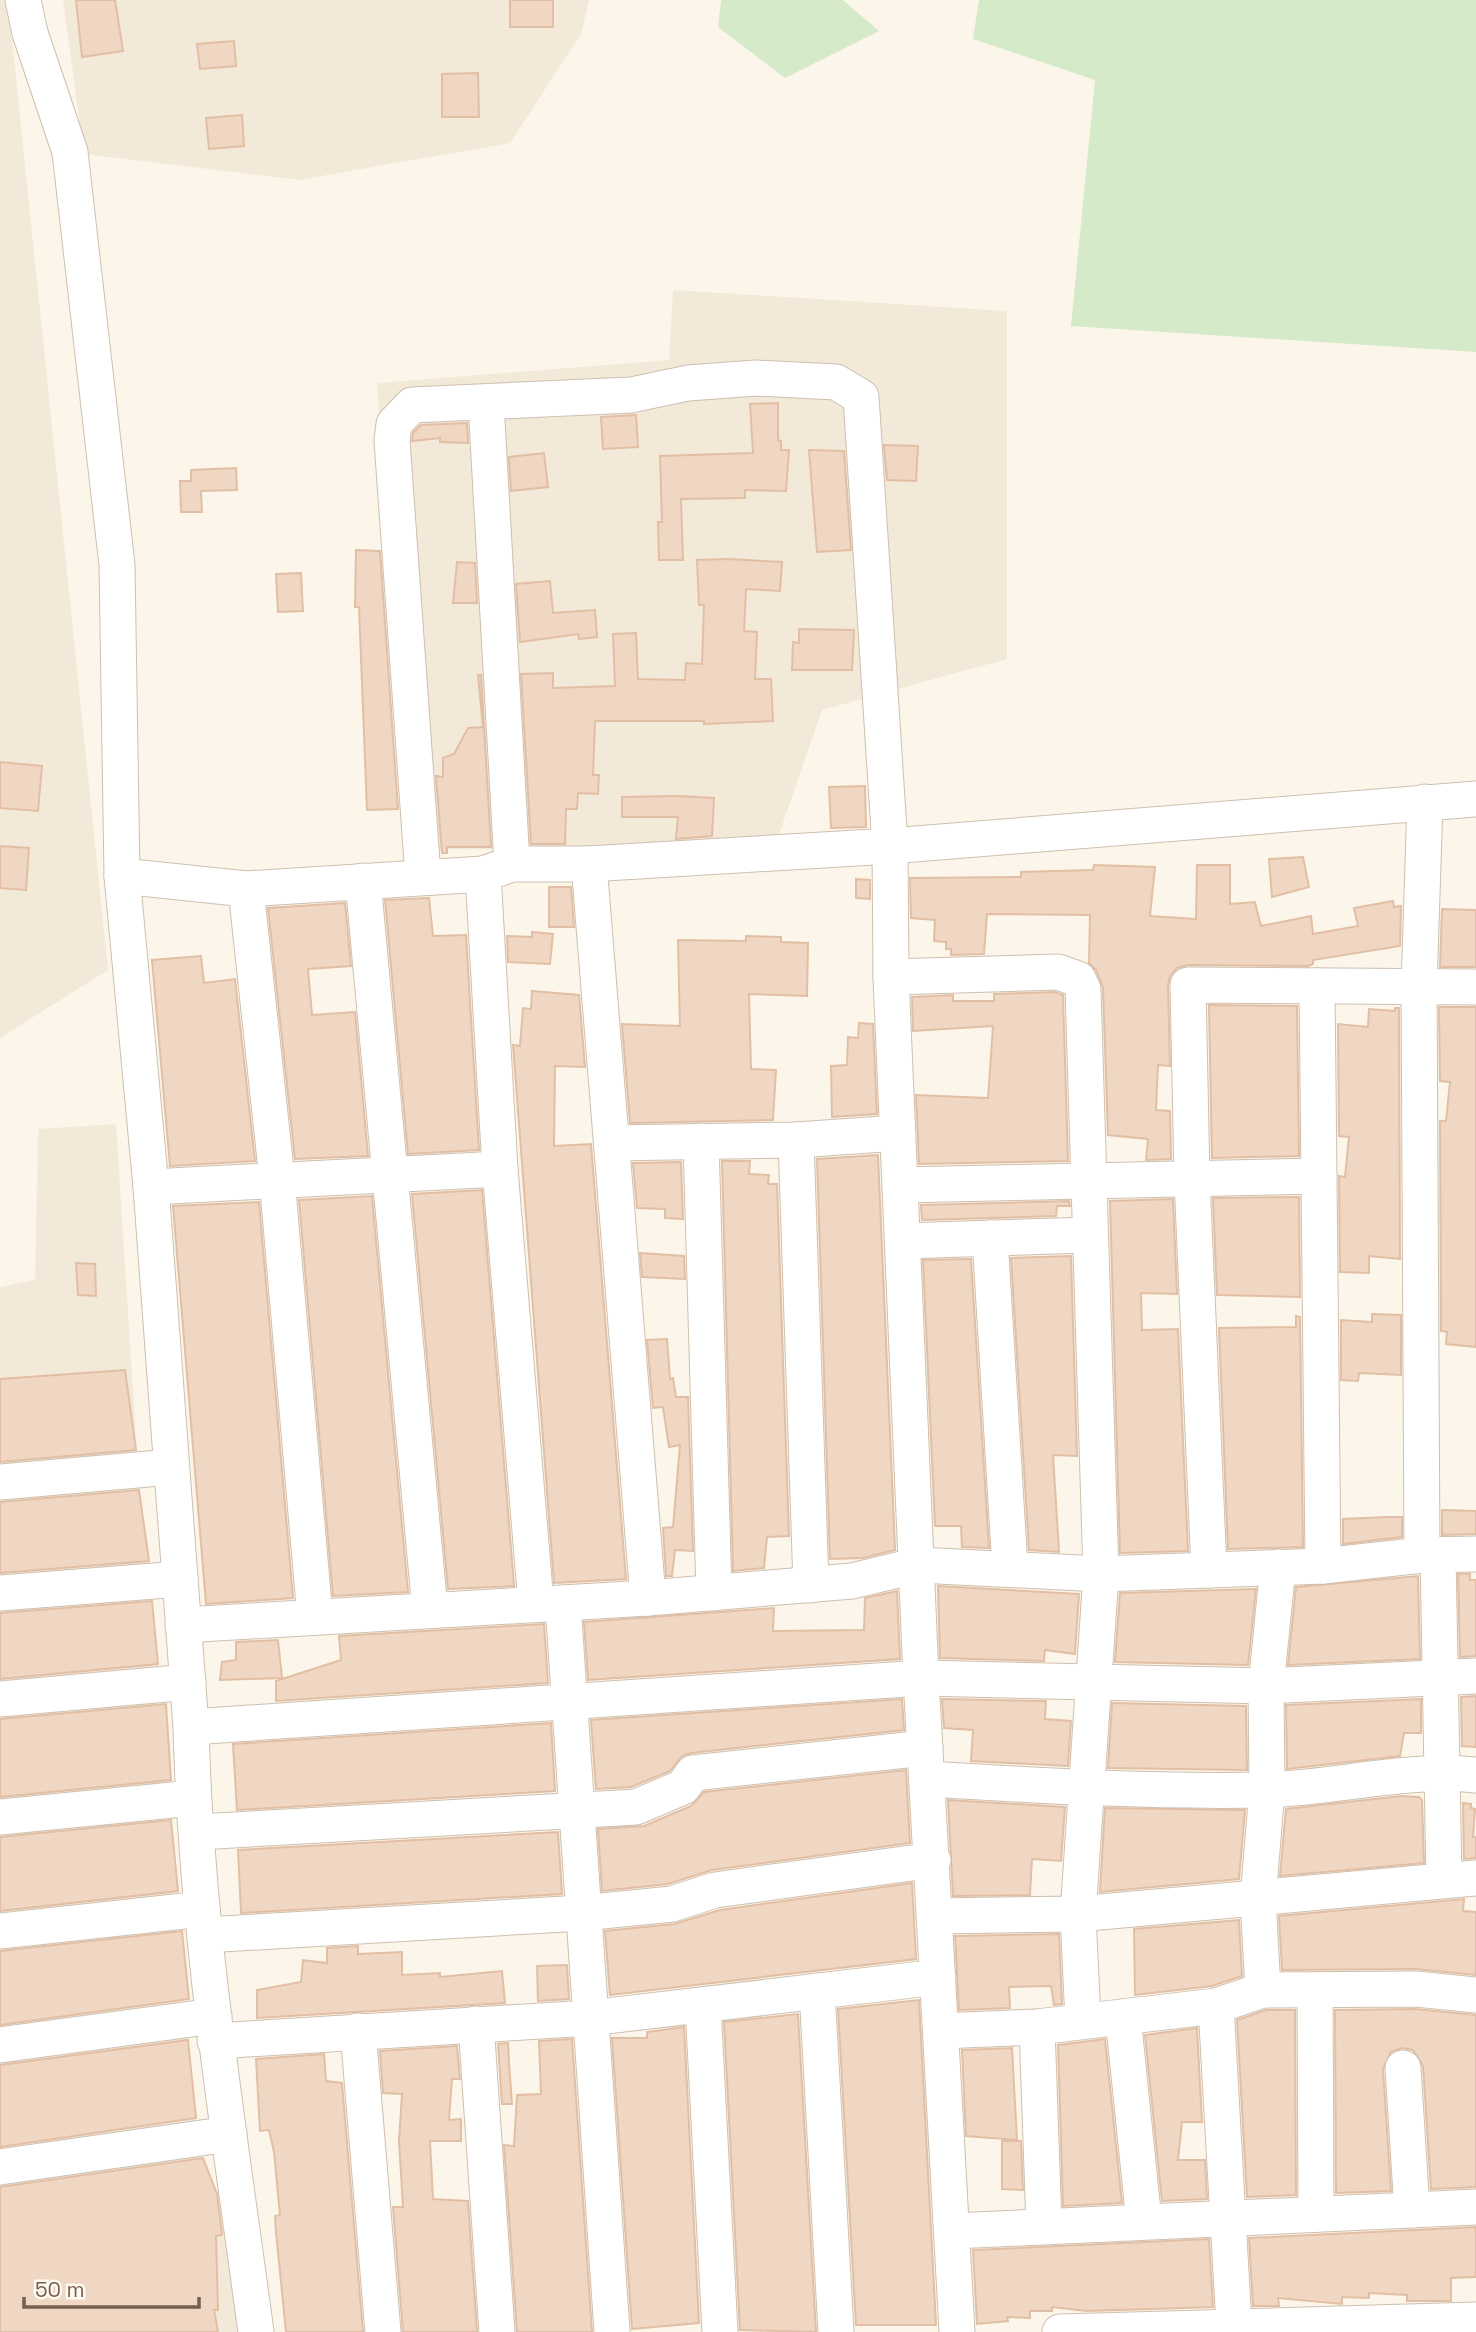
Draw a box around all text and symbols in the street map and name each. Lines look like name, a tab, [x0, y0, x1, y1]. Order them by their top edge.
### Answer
scale bar	[24, 2266, 200, 2310]
text: 50 m	[35, 2276, 85, 2303]

